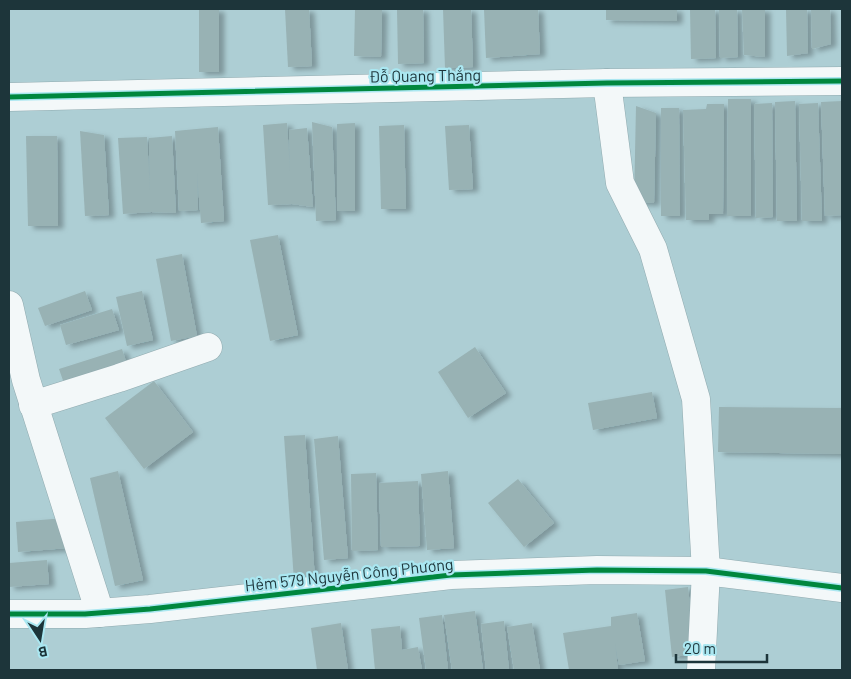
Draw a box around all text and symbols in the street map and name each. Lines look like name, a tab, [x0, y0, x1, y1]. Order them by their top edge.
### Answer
street label: Đỗ Quang Thắng	[369, 65, 481, 85]
street label: Hẻm 579 Nguyễn Công Phương	[244, 554, 454, 594]
north arrow	[15, 614, 65, 664]
scale bar	[676, 632, 767, 664]
text: 20 m	[684, 639, 716, 657]
text: B	[37, 643, 49, 661]

